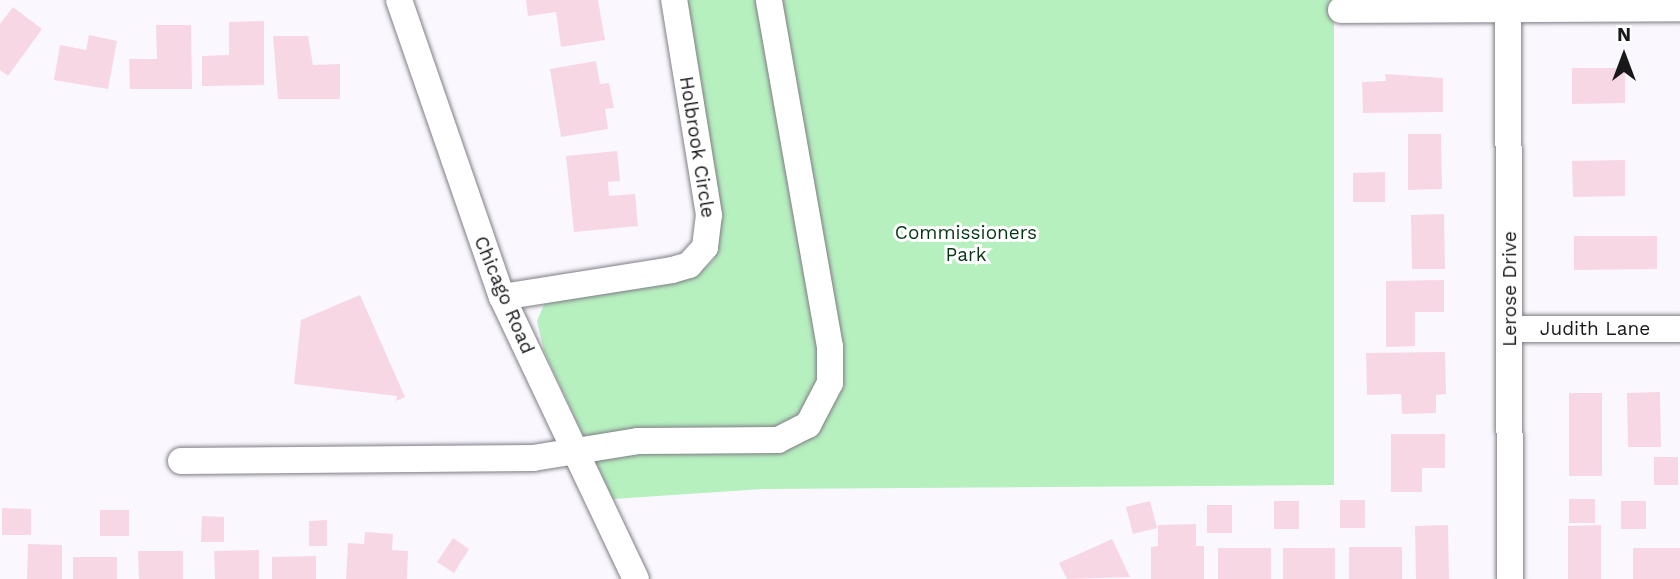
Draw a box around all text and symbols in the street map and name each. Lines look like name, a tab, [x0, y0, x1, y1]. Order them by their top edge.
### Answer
north arrow	[1589, 21, 1659, 91]
text: N	[1617, 23, 1631, 46]
street label: Holbrook Circle	[675, 74, 719, 220]
park label: Commissioners Park	[895, 222, 1037, 266]
street label: Lerose Drive	[1499, 231, 1521, 347]
street label: Chicago Road	[469, 233, 539, 357]
street label: Judith Lane	[1540, 318, 1650, 340]

